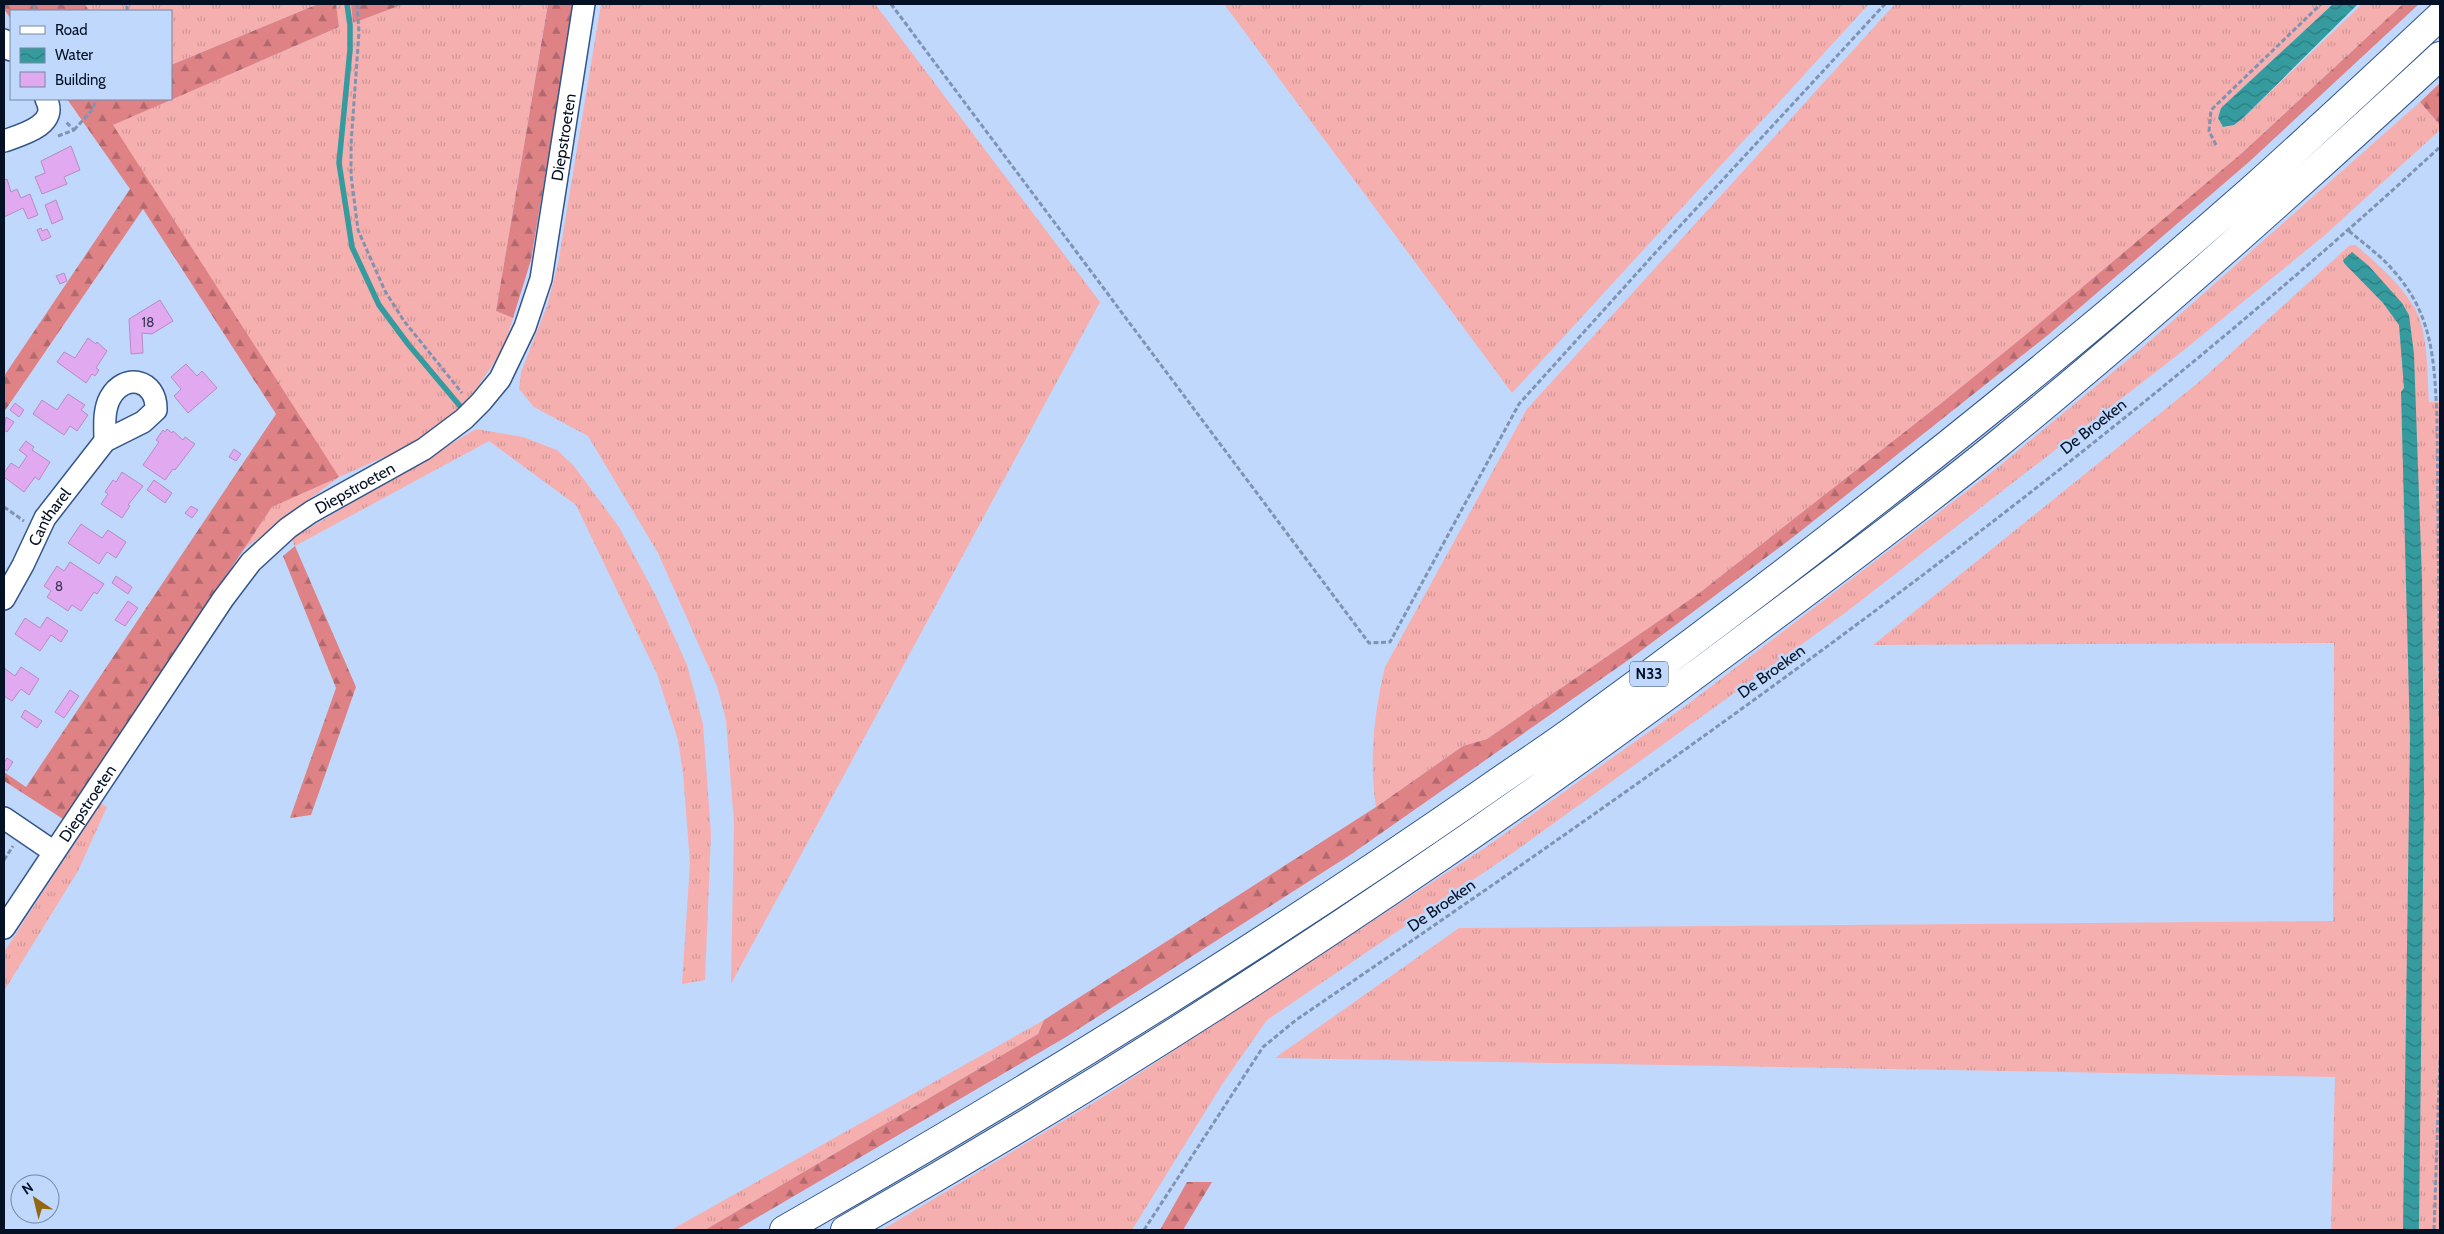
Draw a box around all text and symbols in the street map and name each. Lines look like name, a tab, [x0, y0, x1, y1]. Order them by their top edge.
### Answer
legend	[10, 10, 172, 100]
text: Road	[55, 21, 88, 39]
text: Water	[55, 46, 93, 64]
text: Building	[55, 71, 106, 89]
street label: Diepstroeten	[547, 92, 580, 182]
house number: 18	[141, 313, 155, 331]
street label: De Broeken	[2056, 395, 2130, 458]
street label: Diepstroeten	[312, 458, 398, 518]
street label: Cantharel	[24, 484, 75, 549]
house number: 8	[55, 577, 63, 595]
street label: De Broeken	[1734, 641, 1809, 702]
road number: N33	[1630, 662, 1668, 686]
street label: Diepstroeten	[55, 761, 120, 845]
street label: De Broeken	[1404, 875, 1479, 936]
north arrow	[10, 1174, 60, 1224]
text: N	[18, 1178, 37, 1199]

